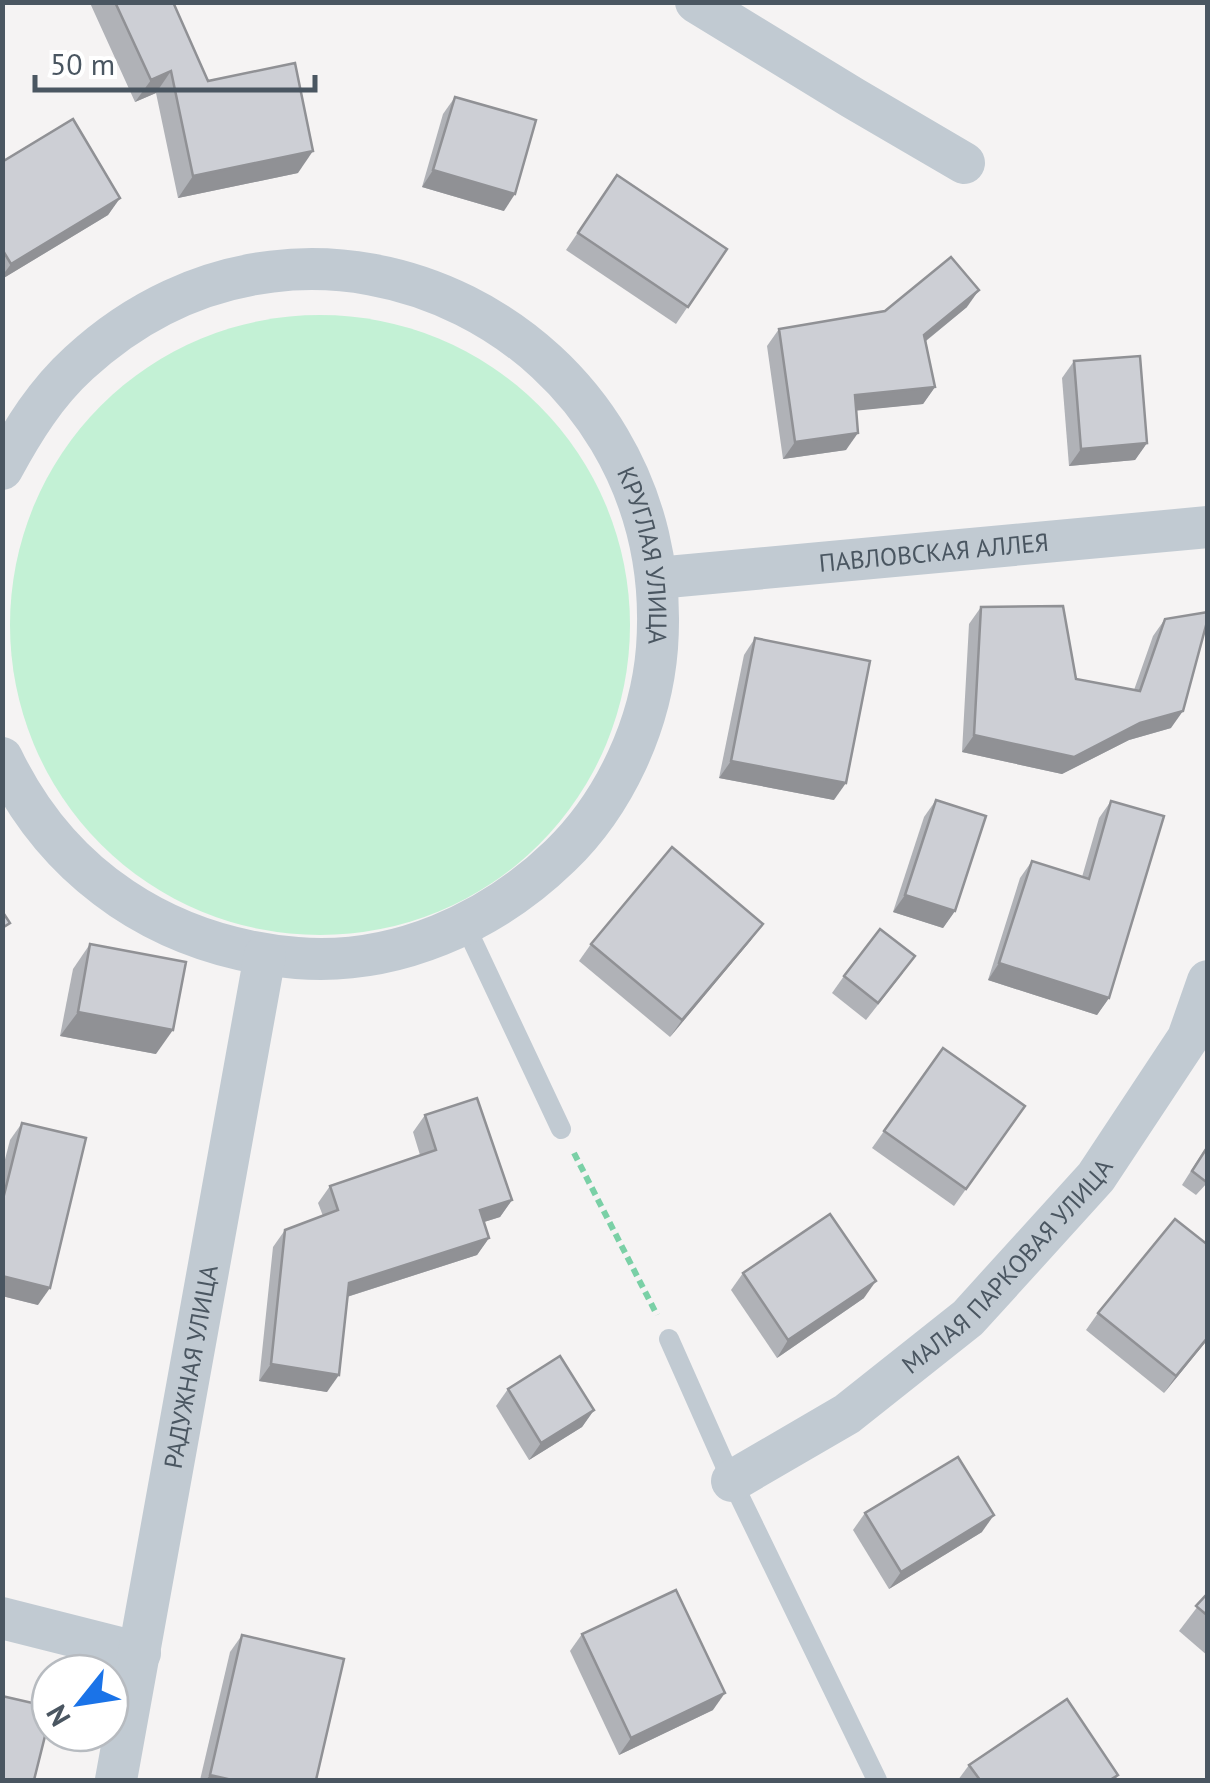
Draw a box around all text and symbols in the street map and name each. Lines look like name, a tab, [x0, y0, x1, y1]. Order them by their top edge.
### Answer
scale bar	[35, 30, 315, 92]
text: 50 m	[50, 44, 115, 83]
street label: КРУГЛАЯ УЛИЦА	[610, 462, 674, 645]
street label: ПАВЛОВСКАЯ АЛЛЕЯ	[817, 526, 1050, 579]
street label: МАЛАЯ ПАРКОВАЯ УЛИЦА	[895, 1152, 1120, 1380]
street label: РАДУЖНАЯ УЛИЦА	[157, 1262, 225, 1471]
north arrow	[30, 1653, 130, 1753]
text: N	[37, 1699, 79, 1733]

